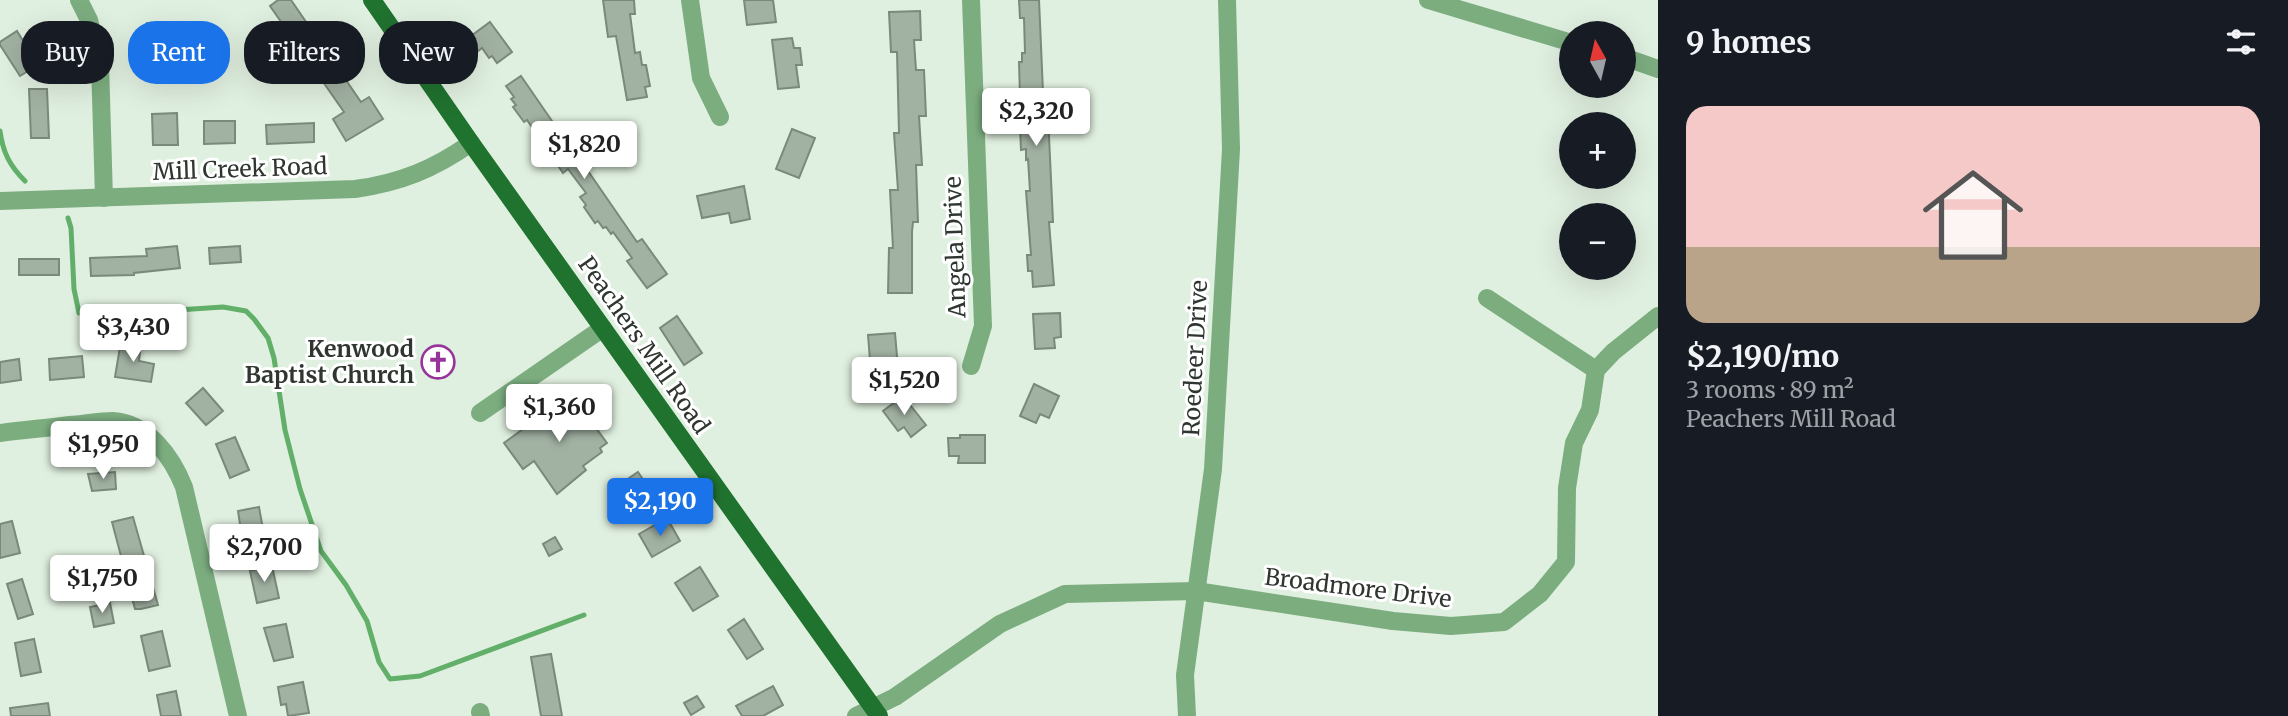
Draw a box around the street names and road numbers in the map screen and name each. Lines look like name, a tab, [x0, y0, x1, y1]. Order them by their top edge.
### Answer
street label: Mill Creek Road	[152, 151, 328, 186]
street label: Angela Drive	[938, 176, 971, 319]
street label: Peachers Mill Road	[572, 250, 717, 439]
street label: Roedeer Drive	[1176, 279, 1213, 437]
street label: Broadmore Drive	[1263, 562, 1453, 613]

